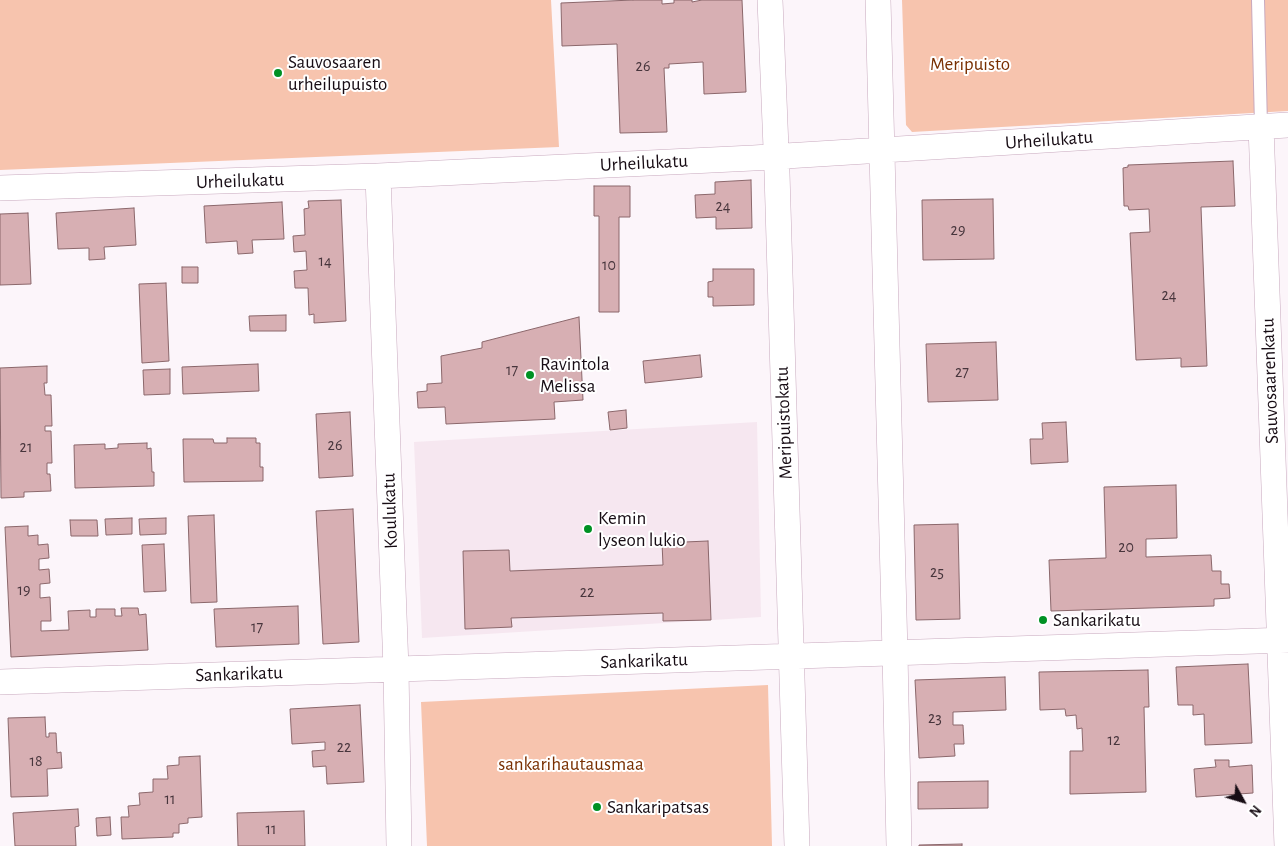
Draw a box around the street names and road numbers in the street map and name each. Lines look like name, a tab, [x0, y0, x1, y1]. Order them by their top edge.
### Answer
street label: Urheilukatu	[1004, 126, 1094, 154]
street label: Urheilukatu	[599, 149, 689, 177]
street label: Urheilukatu	[196, 168, 284, 194]
street label: Sauvosaarenkatu	[1256, 318, 1284, 444]
street label: Meripuistokatu	[771, 366, 797, 480]
street label: Koulukatu	[377, 473, 403, 549]
street label: Sankarikatu	[600, 648, 688, 674]
street label: Sankarikatu	[195, 661, 283, 687]

